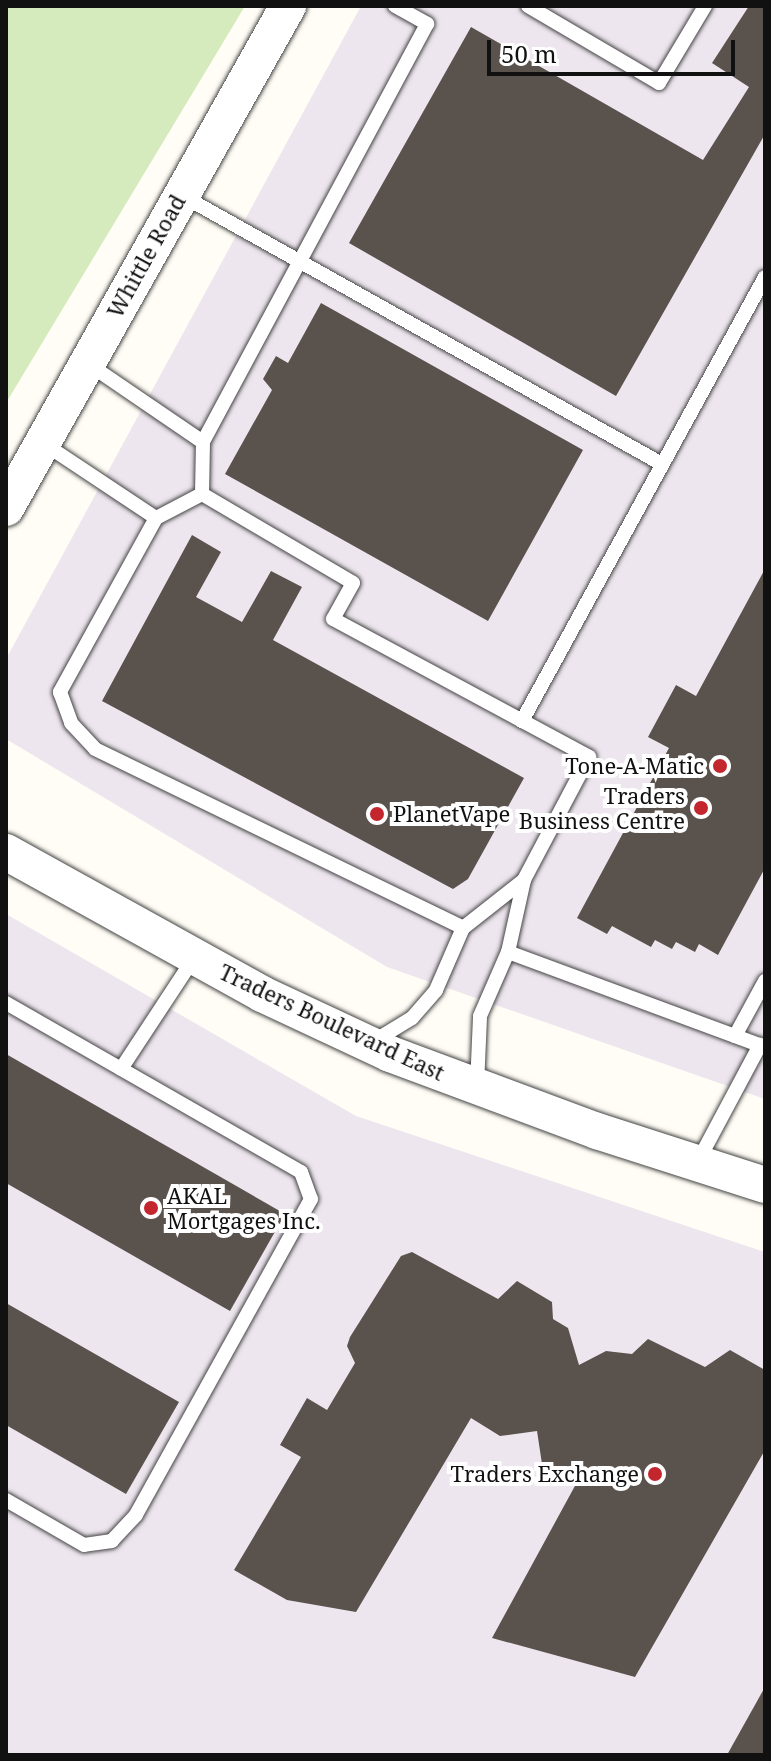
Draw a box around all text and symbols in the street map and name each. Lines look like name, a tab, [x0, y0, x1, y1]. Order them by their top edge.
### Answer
scale bar	[491, 24, 739, 74]
text: 50 m	[501, 37, 557, 70]
street label: Whittle Road	[101, 190, 191, 322]
place label: Tone-A-Matic	[565, 753, 704, 779]
marker: Tone-A-Matic	[711, 757, 729, 775]
place label: Traders Business Centre	[519, 782, 685, 834]
marker: Traders Business Centre	[692, 799, 710, 817]
place label: PlanetVape	[393, 801, 510, 827]
marker: PlanetVape	[368, 805, 386, 823]
street label: Traders Boulevard East	[215, 958, 449, 1086]
place label: AKAL Mortgages Inc.	[167, 1182, 320, 1234]
marker: AKAL Mortgages Inc.	[142, 1199, 160, 1217]
place label: Traders Exchange	[451, 1461, 639, 1487]
marker: Traders Exchange	[646, 1465, 664, 1483]

